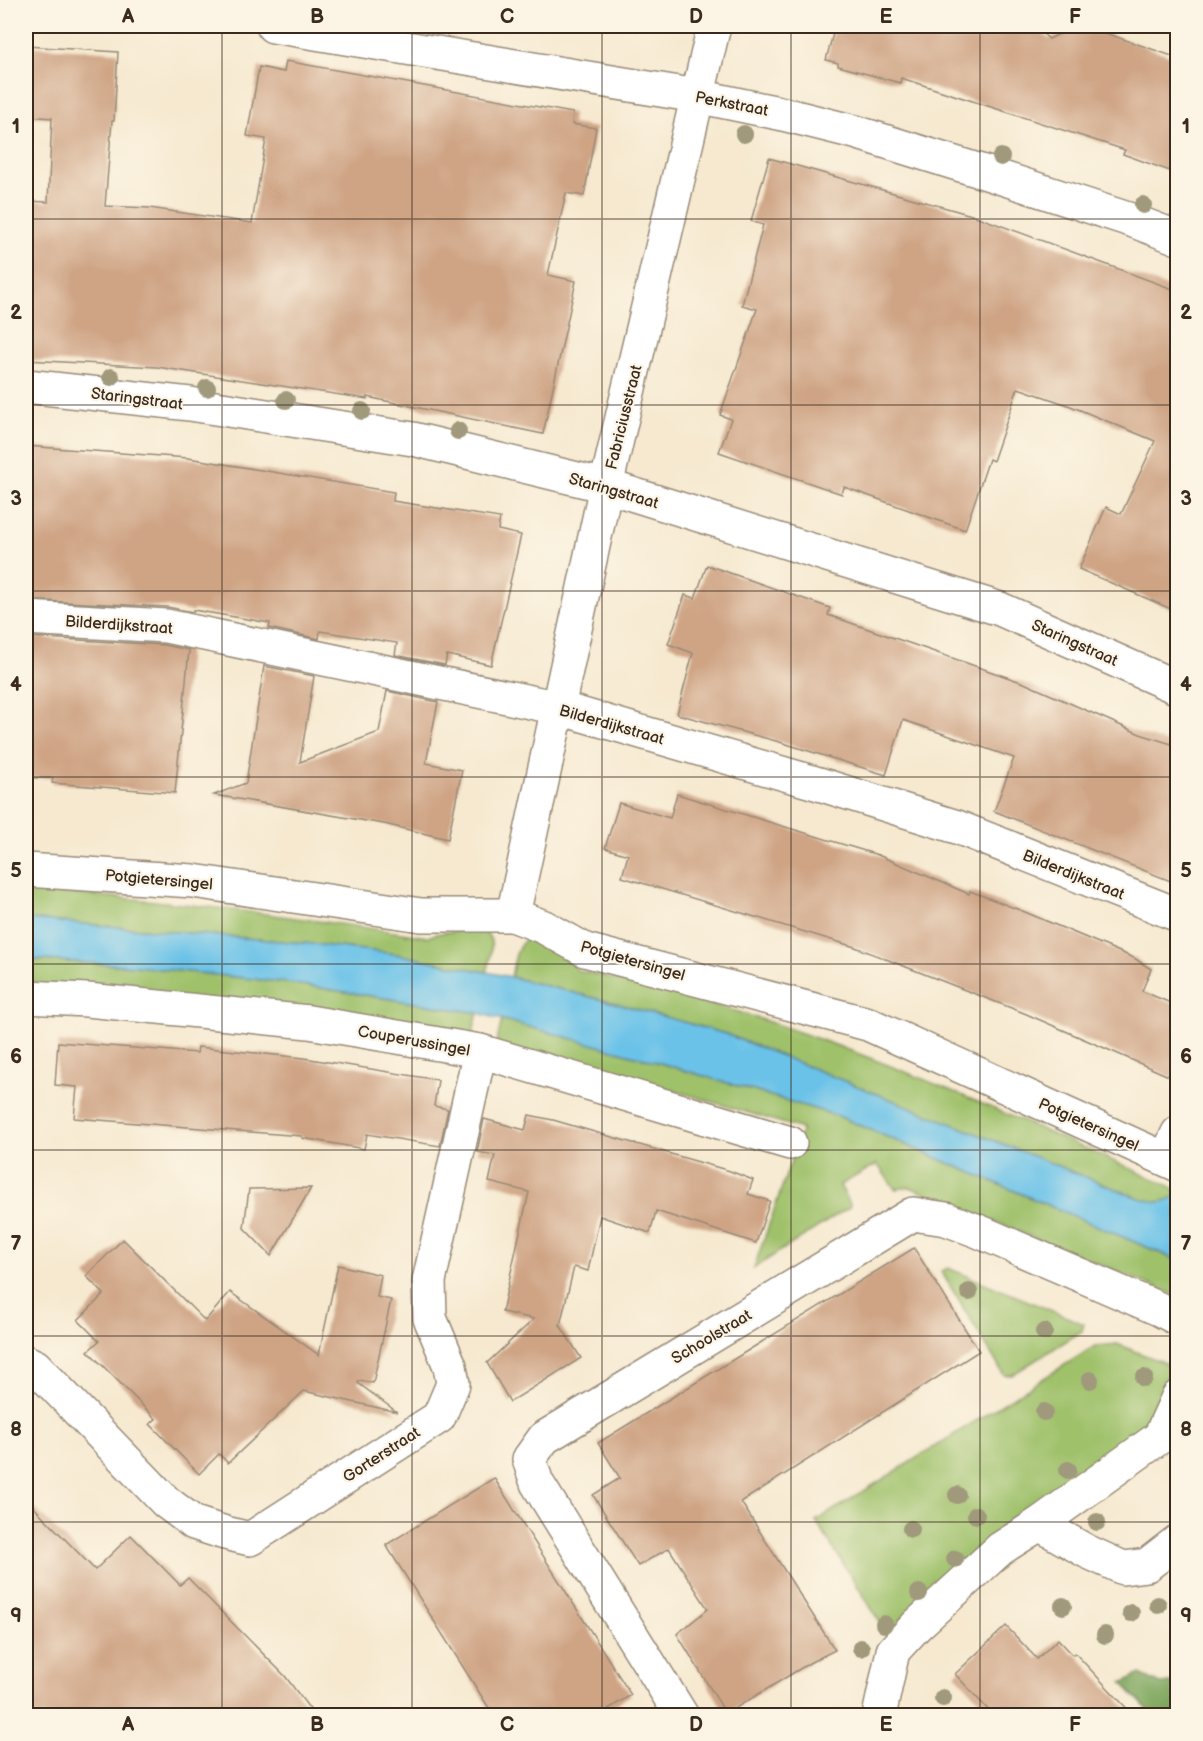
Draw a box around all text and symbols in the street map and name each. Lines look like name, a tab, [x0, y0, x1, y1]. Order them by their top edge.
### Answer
text: A	[121, 5, 135, 29]
text: B	[310, 5, 324, 29]
text: C	[500, 5, 514, 29]
text: D	[689, 5, 703, 29]
text: E	[880, 5, 893, 29]
text: F	[1069, 5, 1081, 29]
street label: Perkstraat	[694, 88, 770, 121]
text: 1	[12, 115, 20, 139]
text: 1	[1182, 115, 1190, 139]
text: 2	[10, 301, 22, 325]
text: 2	[1180, 301, 1192, 325]
street label: Fabriciusstraat	[602, 363, 647, 472]
street label: Staringstraat	[90, 384, 184, 415]
street label: Staringstraat	[567, 470, 661, 513]
text: 3	[10, 487, 22, 511]
text: 3	[1180, 487, 1192, 511]
street label: Bilderdijkstraat	[64, 612, 174, 639]
street label: Staringstraat	[1028, 616, 1120, 671]
text: 4	[10, 673, 22, 697]
text: 4	[1180, 673, 1192, 697]
street label: Bilderdijkstraat	[557, 701, 666, 750]
street label: Bilderdijkstraat	[1020, 846, 1127, 904]
text: 5	[10, 859, 22, 883]
text: 5	[1180, 859, 1192, 883]
street label: Potgietersingel	[104, 866, 213, 895]
street label: Potgietersingel	[578, 937, 687, 985]
street label: Couperussingel	[356, 1022, 471, 1061]
text: 6	[10, 1045, 22, 1069]
text: 6	[1180, 1045, 1192, 1069]
street label: Potgietersingel	[1035, 1095, 1142, 1156]
text: 7	[10, 1232, 22, 1256]
text: 7	[1180, 1232, 1192, 1256]
street label: Schoolstraat	[668, 1306, 755, 1369]
text: 8	[10, 1418, 22, 1442]
text: 8	[1180, 1418, 1192, 1442]
street label: Gorterstraat	[340, 1423, 424, 1487]
text: 9	[10, 1604, 22, 1628]
text: 9	[1180, 1604, 1192, 1628]
text: A	[121, 1713, 135, 1737]
text: B	[310, 1713, 324, 1737]
text: C	[500, 1713, 514, 1737]
text: D	[689, 1713, 703, 1737]
text: E	[880, 1713, 893, 1737]
text: F	[1069, 1713, 1081, 1737]

